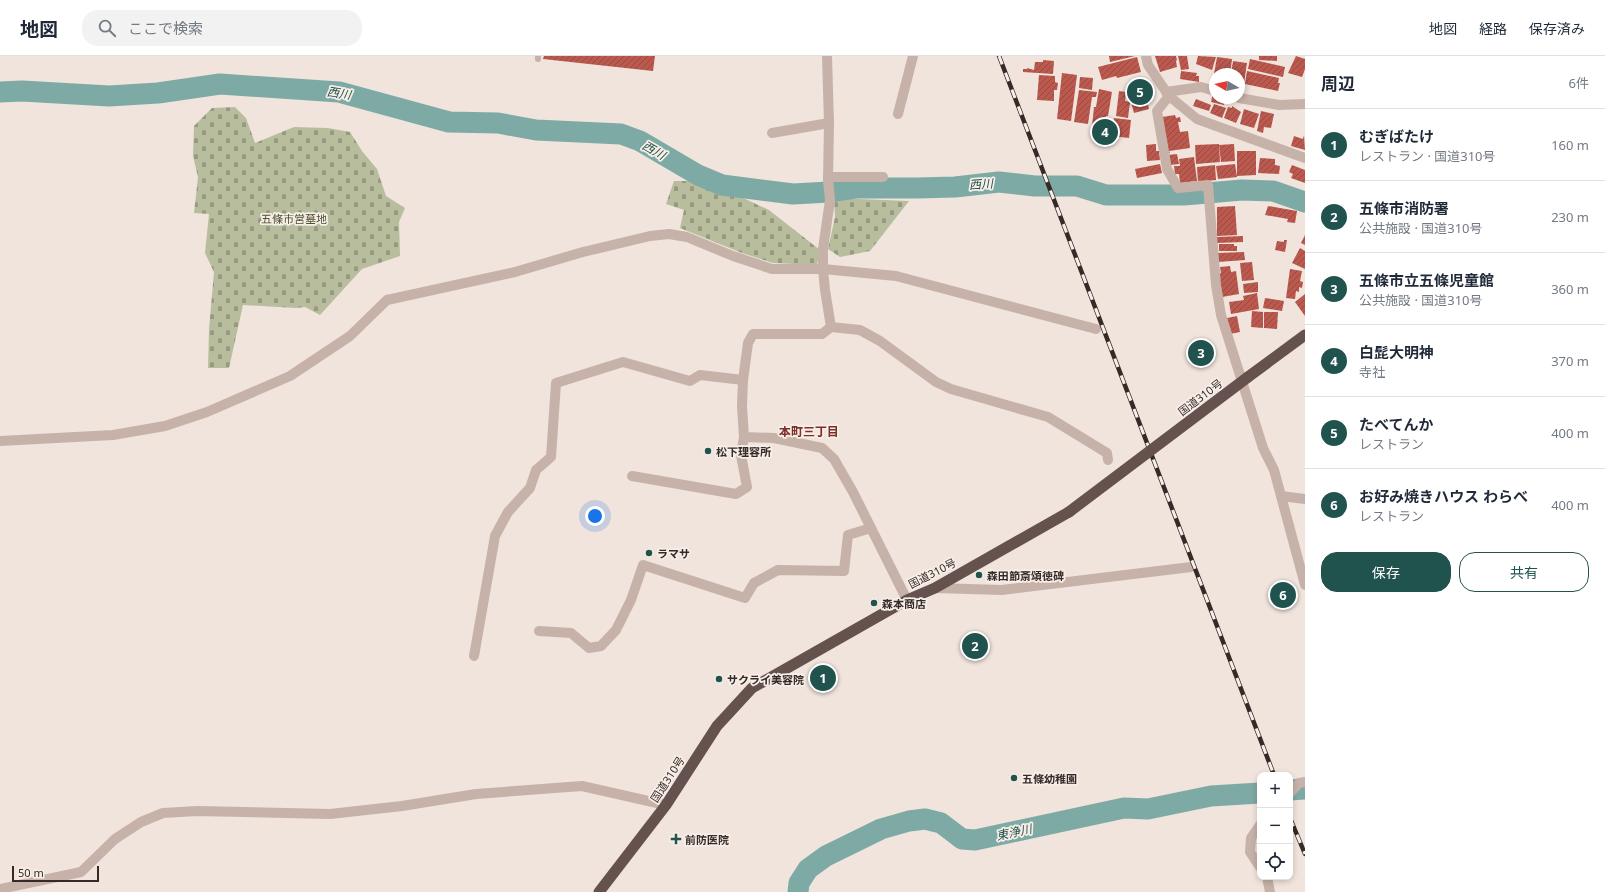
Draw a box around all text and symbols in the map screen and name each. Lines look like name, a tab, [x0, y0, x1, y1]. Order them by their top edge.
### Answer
search box	[82, 10, 362, 46]
text: 地図	[20, 16, 58, 42]
icon: search	[96, 17, 118, 39]
text: ここで検索	[128, 18, 203, 38]
text: 地図	[1429, 19, 1457, 38]
text: 経路	[1479, 19, 1507, 38]
text: 保存済み	[1529, 19, 1585, 38]
north arrow	[1209, 68, 1245, 104]
text: 周辺	[1321, 72, 1355, 95]
text: 6件	[1569, 74, 1589, 92]
pin: 5	[1127, 77, 1153, 107]
water label: 西川	[326, 83, 354, 104]
pin: 4	[1092, 117, 1118, 147]
text: むぎばたけ	[1359, 126, 1434, 146]
text: 1	[1330, 136, 1338, 154]
text: 160 m	[1551, 136, 1589, 154]
water label: 西川	[639, 137, 670, 164]
text: レストラン · 国道310号	[1359, 147, 1496, 165]
water label: 西川	[968, 175, 996, 193]
text: 五條市消防署	[1359, 198, 1449, 218]
text: 2	[1330, 208, 1338, 226]
text: 230 m	[1551, 208, 1589, 226]
park label: 五條市営墓地	[261, 211, 327, 226]
text: 公共施設 · 国道310号	[1359, 219, 1483, 237]
text: 五條市立五條児童館	[1359, 270, 1494, 290]
text: 3	[1330, 280, 1338, 298]
text: 360 m	[1551, 280, 1589, 298]
text: 公共施設 · 国道310号	[1359, 291, 1483, 309]
pin: 3	[1188, 338, 1214, 368]
text: 白髭大明神	[1359, 342, 1434, 362]
text: 4	[1330, 352, 1338, 370]
text: 370 m	[1551, 352, 1589, 370]
text: 寺社	[1359, 363, 1385, 381]
street label: 国道310号	[1175, 375, 1225, 419]
text: たべてんか	[1359, 414, 1433, 434]
district label: 本町三丁目	[779, 423, 839, 440]
text: 5	[1330, 424, 1338, 442]
text: 400 m	[1551, 424, 1589, 442]
text: レストラン	[1359, 435, 1424, 453]
place label: 松下理容所	[716, 444, 771, 459]
marker: 松下理容所	[703, 446, 713, 456]
text: お好み焼きハウス わらべ	[1359, 486, 1528, 506]
text: 6	[1330, 496, 1338, 514]
text: 400 m	[1551, 496, 1589, 514]
your location	[585, 506, 605, 526]
text: レストラン	[1359, 507, 1424, 525]
place label: ラマサ	[657, 546, 690, 561]
marker: ラマサ	[644, 548, 654, 558]
button: 保存	[1321, 552, 1451, 592]
button: 共有	[1459, 552, 1589, 592]
street label: 国道310号	[905, 555, 959, 591]
place label: 森田節斎頌徳碑	[987, 568, 1064, 583]
marker: 森田節斎頌徳碑	[974, 570, 984, 580]
pin: 6	[1270, 580, 1296, 610]
place label: 森本商店	[882, 596, 926, 611]
marker: 森本商店	[869, 598, 879, 608]
pin: 2	[962, 631, 988, 661]
pin: 1	[810, 663, 836, 693]
place label: サクライ美容院	[727, 672, 804, 687]
marker: サクライ美容院	[714, 674, 724, 684]
street label: 国道310号	[647, 753, 687, 805]
place label: 五條幼稚園	[1022, 771, 1077, 786]
map controls	[1257, 772, 1293, 880]
button: +	[1257, 772, 1293, 808]
marker: 五條幼稚園	[1009, 773, 1019, 783]
button: −	[1257, 808, 1293, 844]
water label: 東浄川	[995, 820, 1035, 844]
place label: 前防医院	[685, 832, 729, 847]
marker: 前防医院	[670, 833, 682, 845]
button: locate	[1257, 844, 1293, 880]
scale bar	[12, 864, 99, 883]
text: 50 m	[18, 865, 44, 880]

